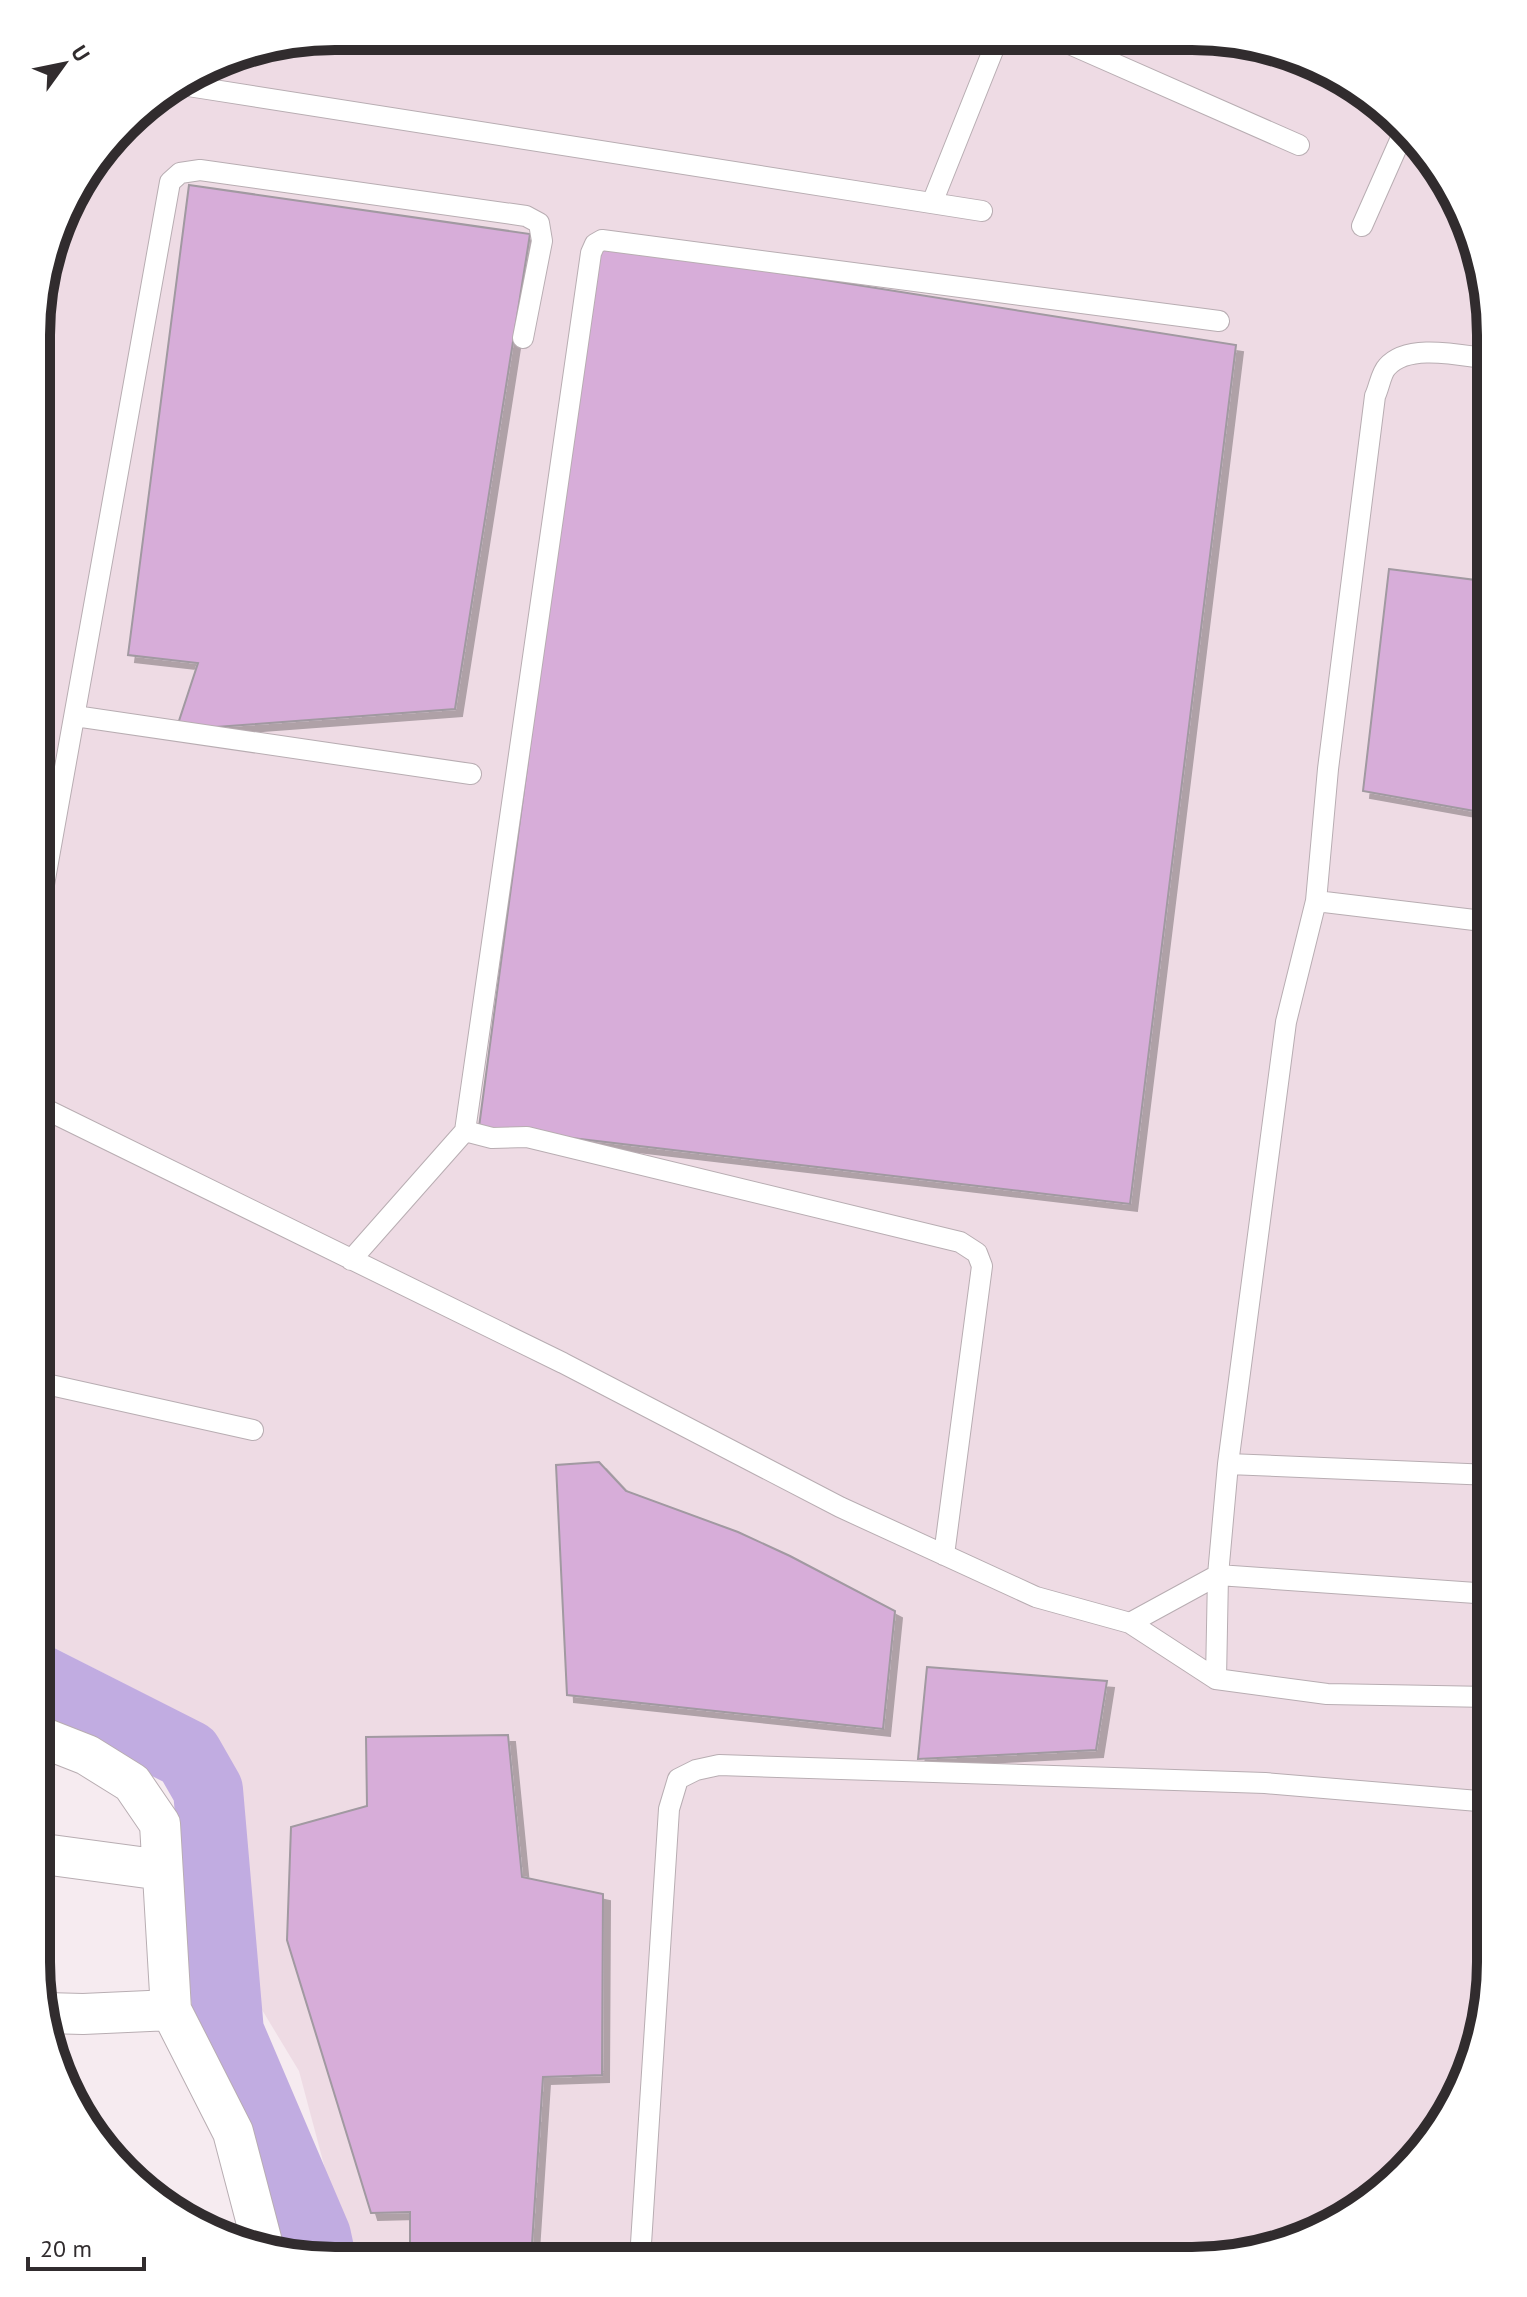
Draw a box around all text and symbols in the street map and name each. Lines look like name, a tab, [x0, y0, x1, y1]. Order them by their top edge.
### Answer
north arrow	[24, 24, 104, 104]
text: U	[65, 40, 96, 67]
scale bar	[28, 2221, 144, 2271]
text: 20 m	[40, 2233, 92, 2264]

